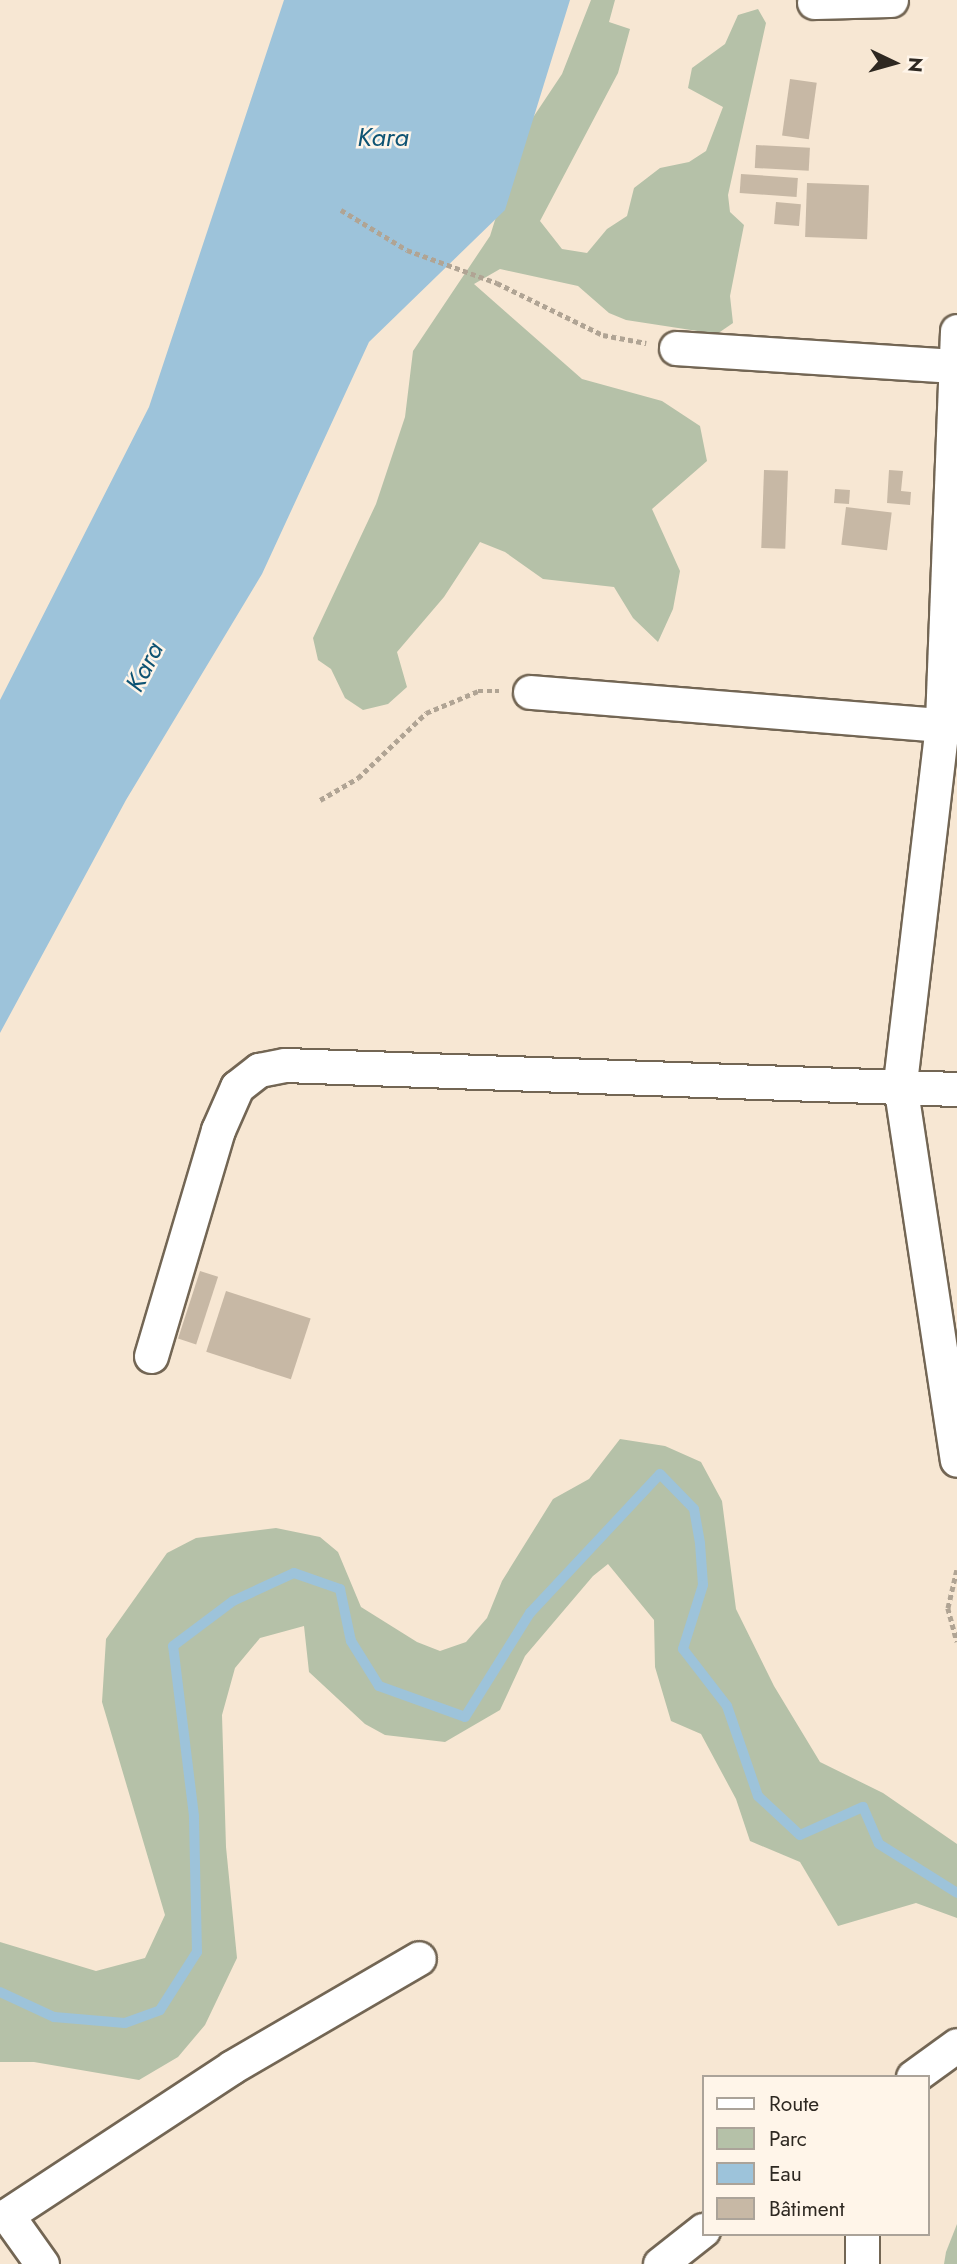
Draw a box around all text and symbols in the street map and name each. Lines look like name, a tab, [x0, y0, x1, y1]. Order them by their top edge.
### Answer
north arrow	[859, 28, 929, 98]
text: N	[901, 56, 930, 74]
water label: Kara	[357, 122, 409, 154]
water label: Kara	[119, 637, 171, 697]
legend	[702, 2075, 929, 2236]
text: Route	[769, 2089, 819, 2119]
text: Parc	[769, 2124, 807, 2154]
text: Eau	[769, 2159, 802, 2189]
text: Bâtiment	[769, 2194, 845, 2224]

